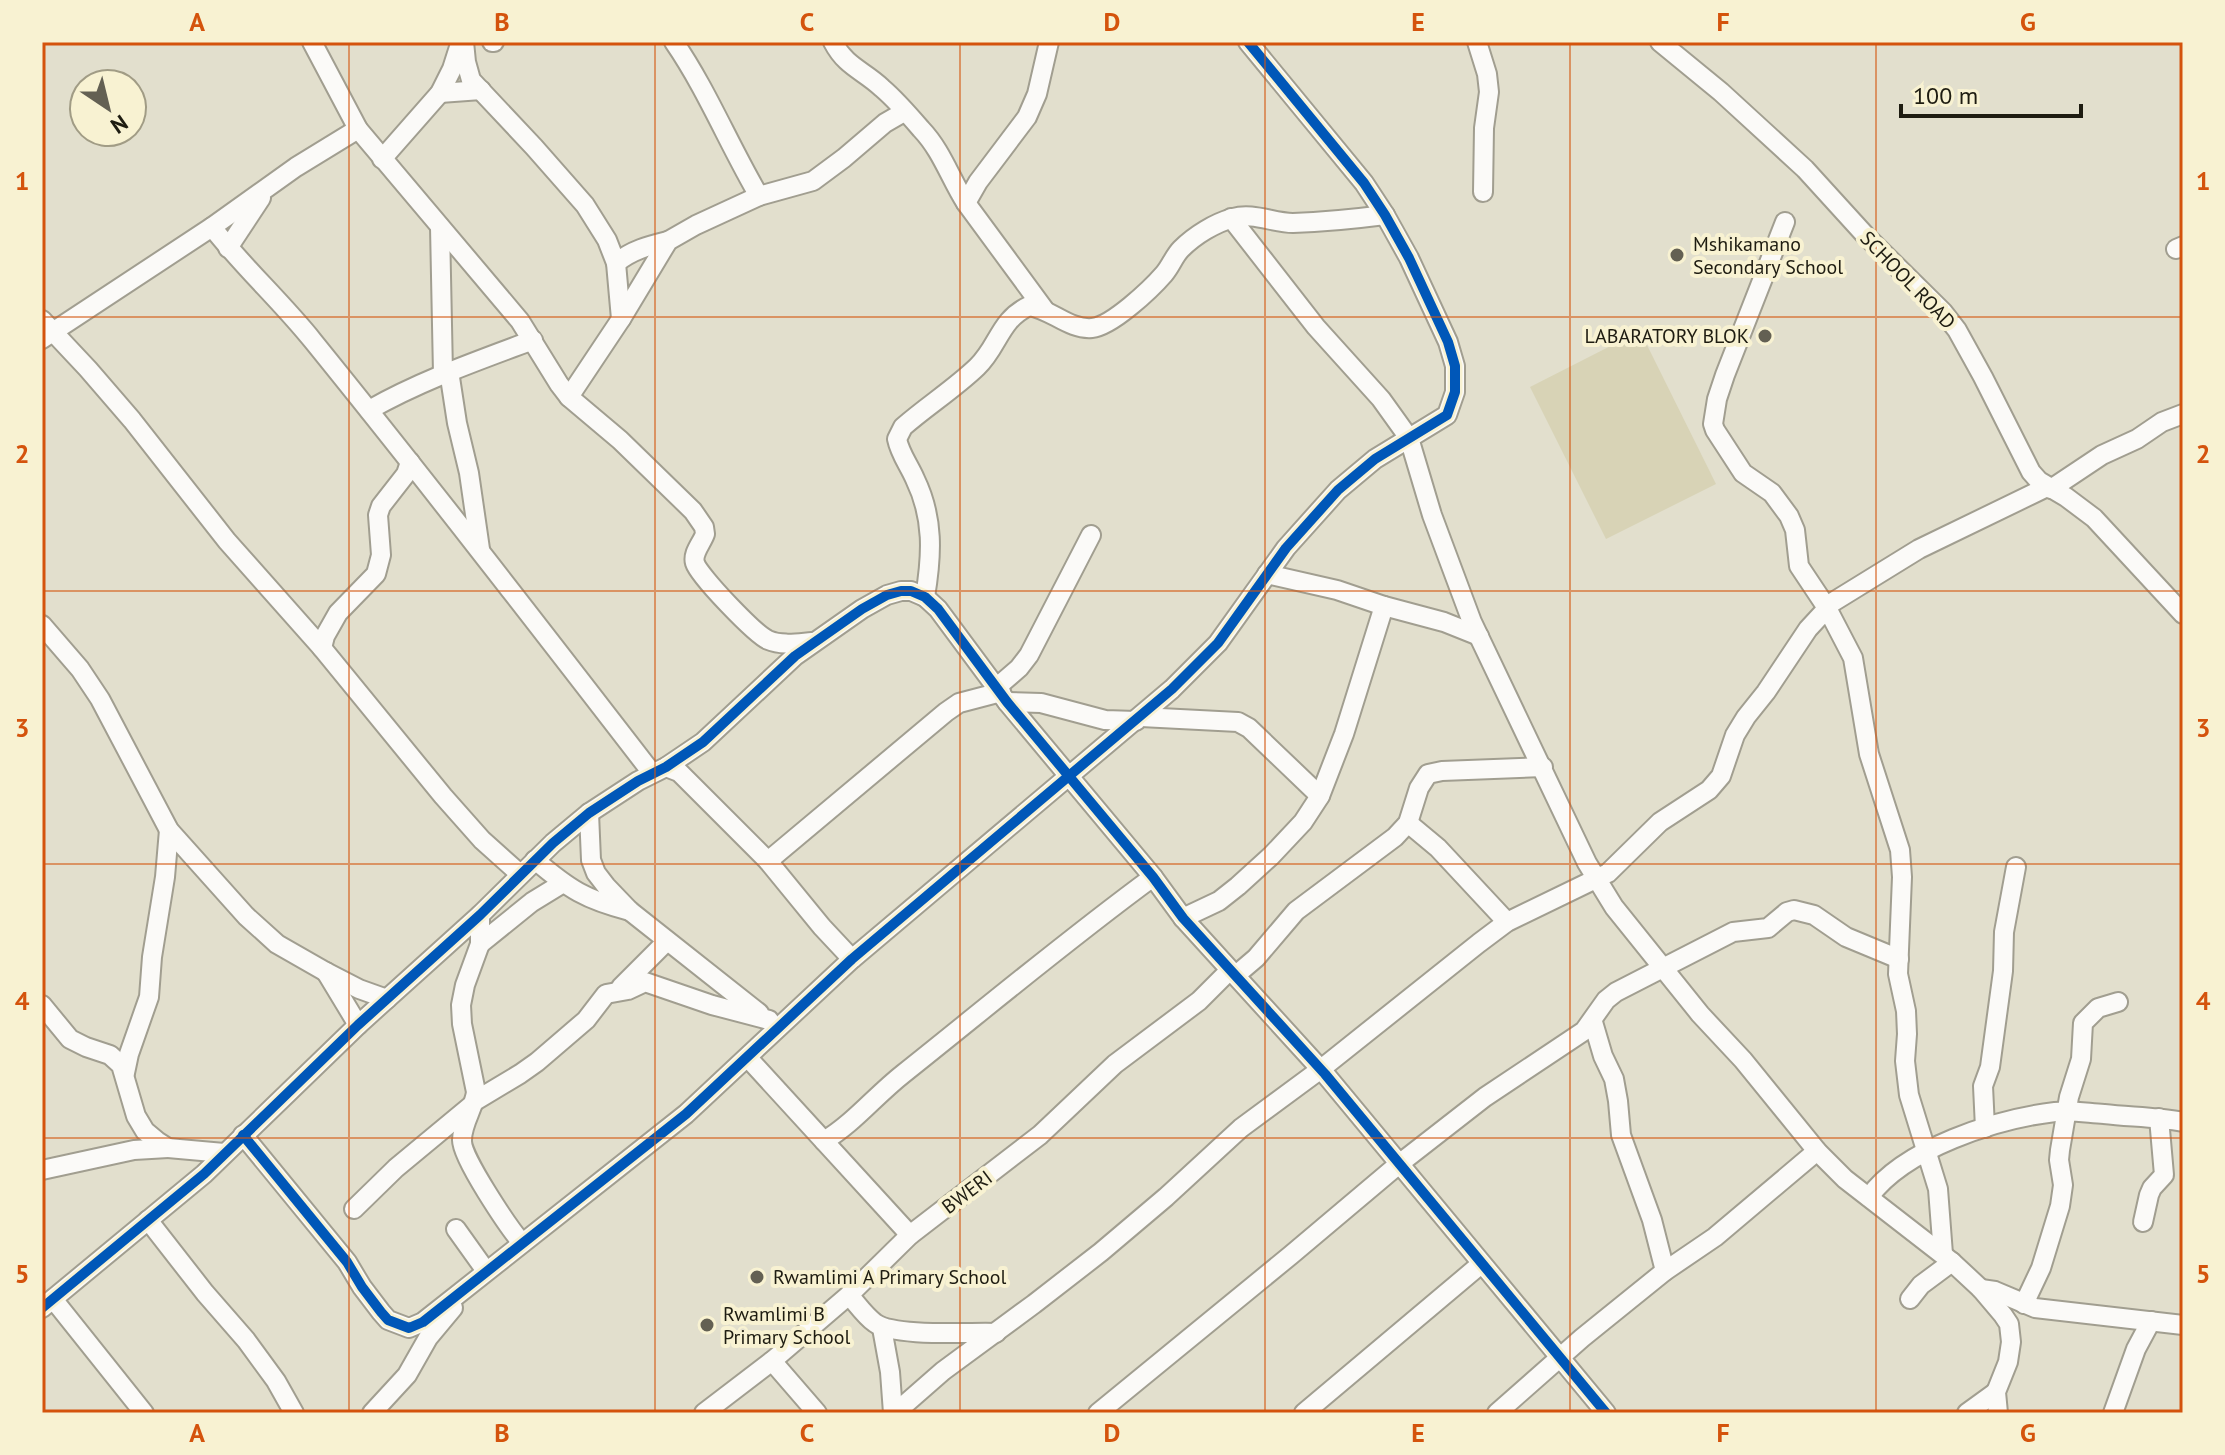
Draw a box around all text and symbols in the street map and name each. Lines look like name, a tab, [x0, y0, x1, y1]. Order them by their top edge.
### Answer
text: A	[189, 5, 205, 38]
text: B	[494, 5, 510, 38]
text: C	[800, 5, 814, 38]
text: D	[1104, 5, 1120, 38]
text: E	[1411, 5, 1425, 38]
text: F	[1716, 5, 1730, 38]
text: G	[2020, 5, 2036, 38]
north arrow	[68, 68, 148, 148]
scale bar	[1901, 68, 2081, 118]
text: 100 m	[1913, 80, 1978, 111]
text: N	[106, 109, 133, 140]
text: 1	[15, 164, 29, 197]
text: 1	[2196, 164, 2210, 197]
street label: SCHOOL ROAD	[1855, 225, 1961, 335]
place label: Mshikamano Secondary School	[1693, 231, 1843, 280]
marker: Mshikamano Secondary School	[1668, 246, 1686, 264]
place label: LABARATORY BLOK	[1585, 323, 1749, 349]
marker: LABARATORY BLOK	[1756, 327, 1774, 345]
text: 2	[15, 437, 29, 470]
text: 2	[2196, 437, 2210, 470]
text: 3	[15, 711, 29, 744]
text: 3	[2196, 711, 2210, 744]
text: 4	[15, 984, 30, 1017]
text: 4	[2196, 984, 2211, 1017]
street label: BWERI	[937, 1165, 997, 1219]
text: 5	[15, 1257, 29, 1290]
text: 5	[2196, 1257, 2210, 1290]
place label: Rwamlimi A Primary School	[773, 1264, 1006, 1290]
marker: Rwamlimi A Primary School	[748, 1268, 766, 1286]
place label: Rwamlimi B Primary School	[723, 1301, 851, 1350]
marker: Rwamlimi B Primary School	[698, 1316, 716, 1334]
text: A	[189, 1416, 205, 1449]
text: B	[494, 1416, 510, 1449]
text: C	[800, 1416, 814, 1449]
text: D	[1104, 1416, 1120, 1449]
text: E	[1411, 1416, 1425, 1449]
text: F	[1716, 1416, 1730, 1449]
text: G	[2020, 1416, 2036, 1449]

